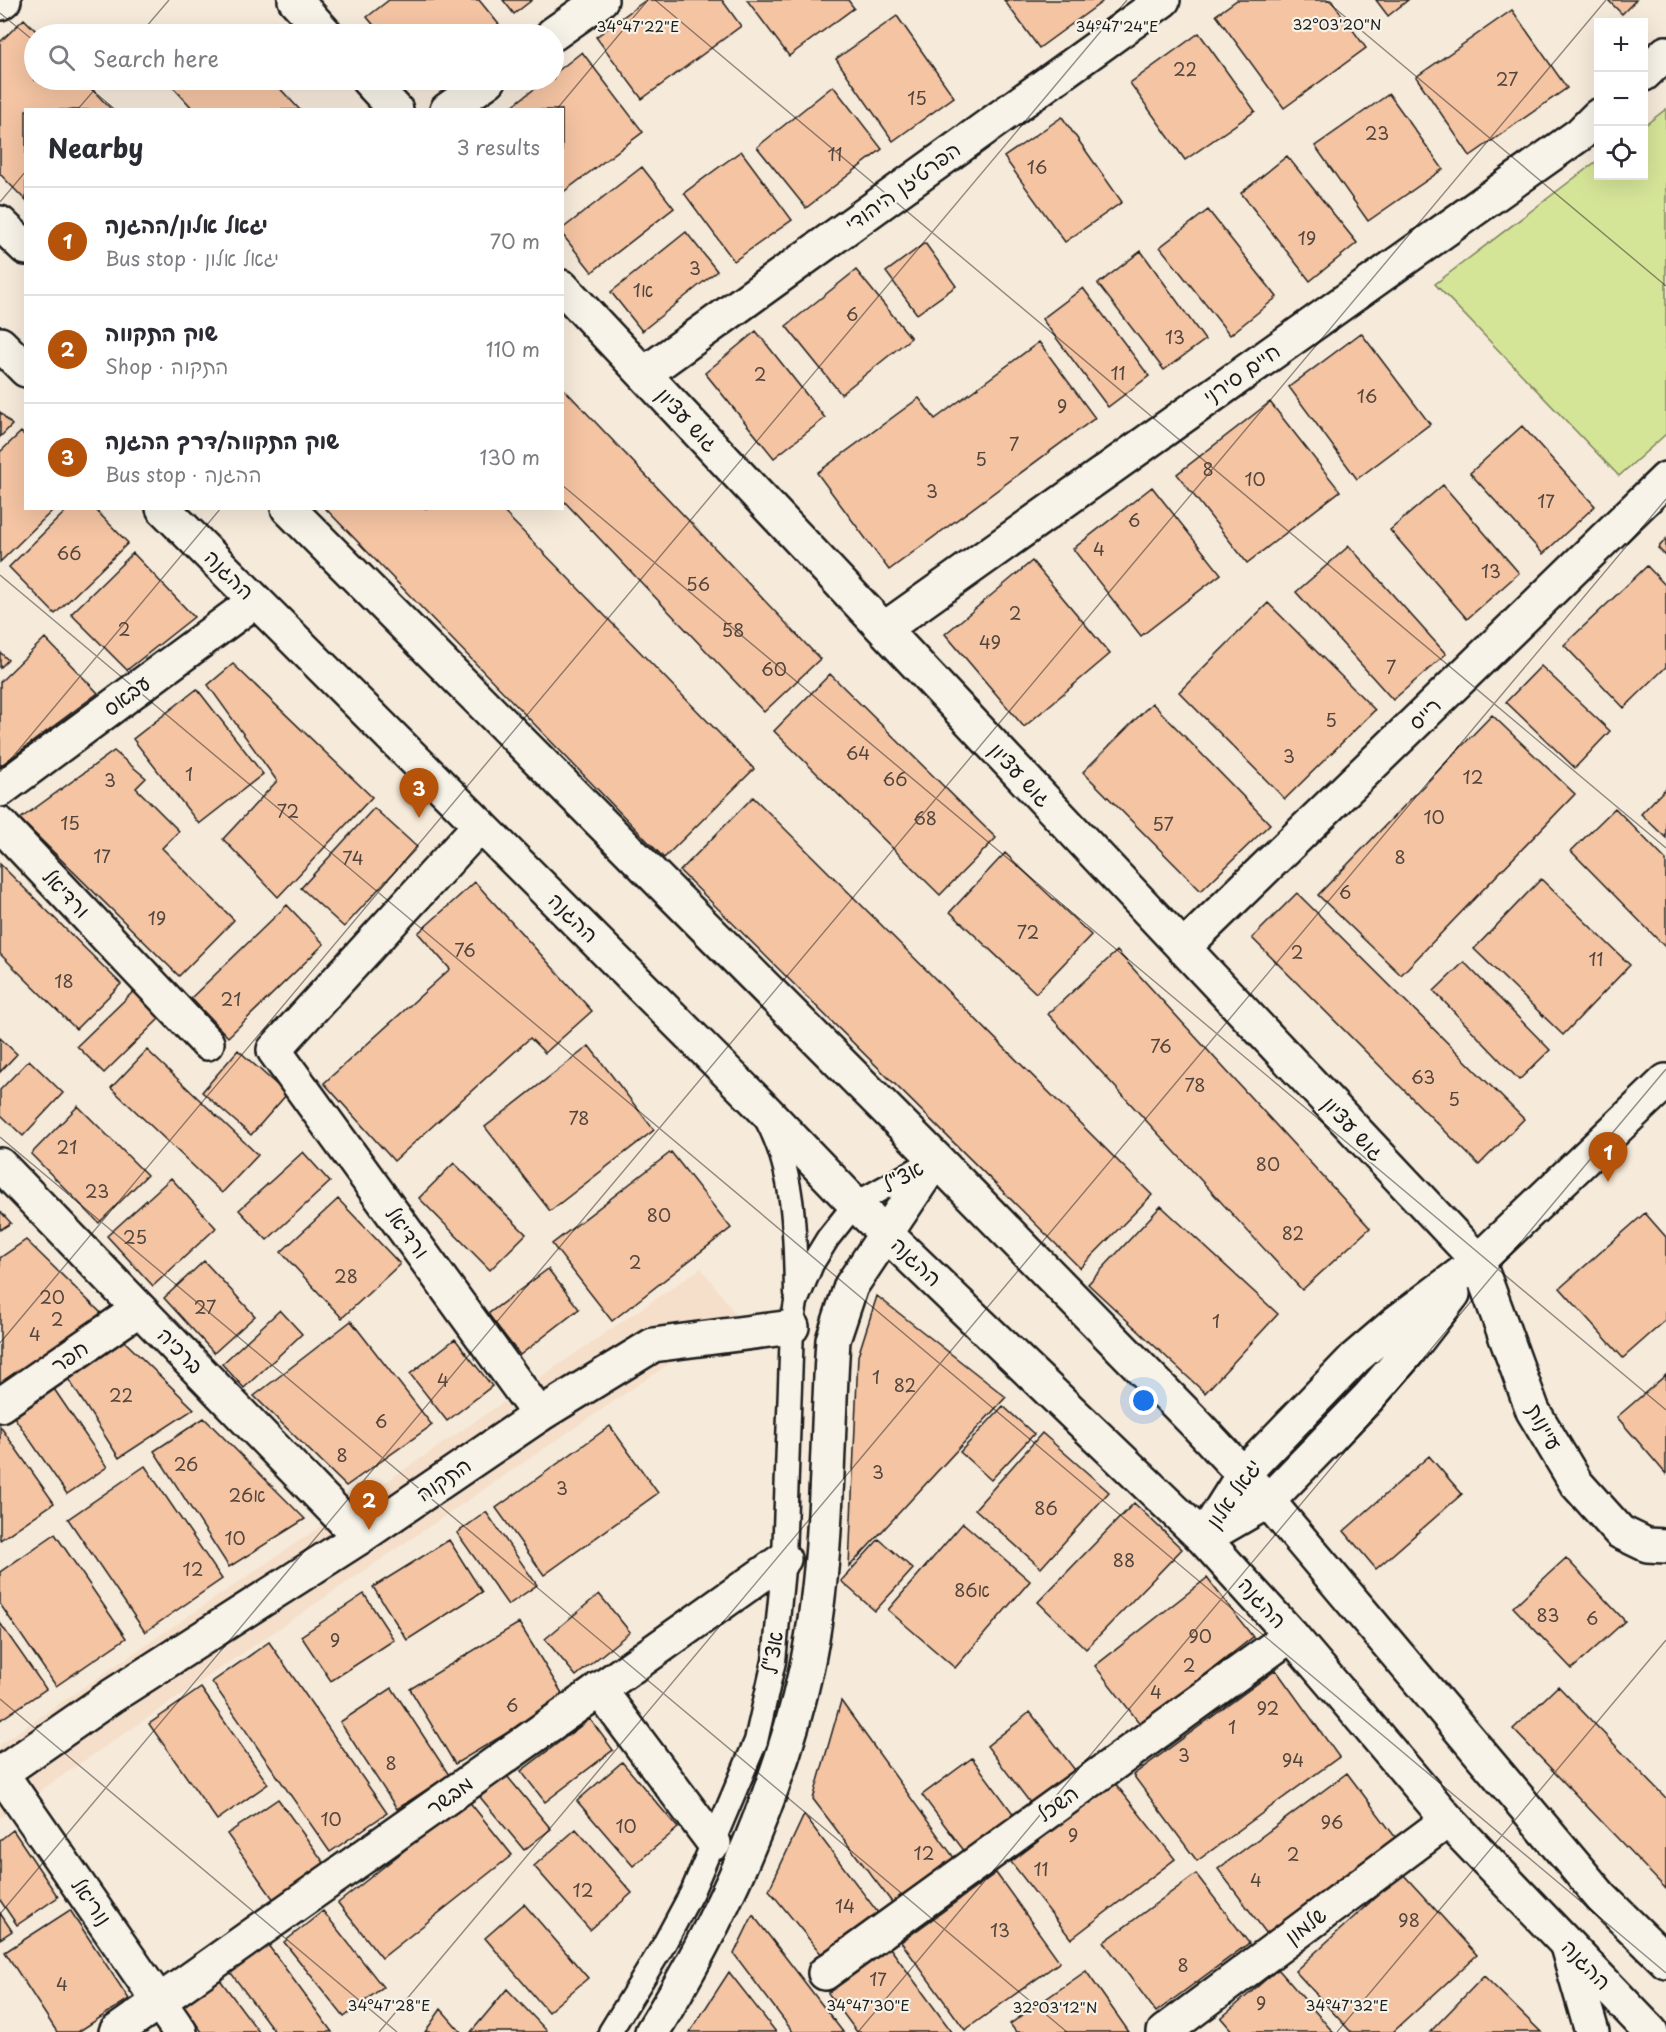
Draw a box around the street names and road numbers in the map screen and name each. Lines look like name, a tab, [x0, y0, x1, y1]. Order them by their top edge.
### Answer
street label: הפרטיזן היהודי	[837, 132, 966, 238]
street label: חיים סירני	[1196, 334, 1286, 411]
street label: גוש עציון	[650, 379, 727, 458]
street label: ההגנה	[198, 541, 263, 606]
street label: עבאס	[95, 666, 156, 723]
street label: רייס	[1400, 689, 1447, 736]
street label: גוש עציון	[983, 734, 1060, 813]
street label: ורדיאל	[36, 861, 99, 925]
street label: ההגנה	[542, 884, 607, 949]
street label: גוש עציון	[1316, 1088, 1393, 1167]
street label: אצ"ל	[875, 1151, 929, 1200]
street label: ורדיאל	[379, 1199, 438, 1264]
street label: ההגנה	[885, 1228, 950, 1293]
street label: ברכיה	[151, 1319, 212, 1380]
street label: חפר	[44, 1331, 94, 1380]
street label: עיינות	[1520, 1397, 1572, 1455]
street label: התקוה	[409, 1448, 477, 1509]
street label: יגאל אלון	[1197, 1452, 1268, 1534]
street label: ההגנה	[1231, 1569, 1295, 1635]
street label: אצ"ל	[752, 1629, 790, 1676]
street label: מבשר	[419, 1766, 479, 1822]
street label: השכל	[1029, 1776, 1084, 1828]
street label: נוריאל	[65, 1870, 121, 1931]
street label: שלמון	[1277, 1898, 1332, 1951]
street label: ההגנה	[1555, 1931, 1620, 1996]

